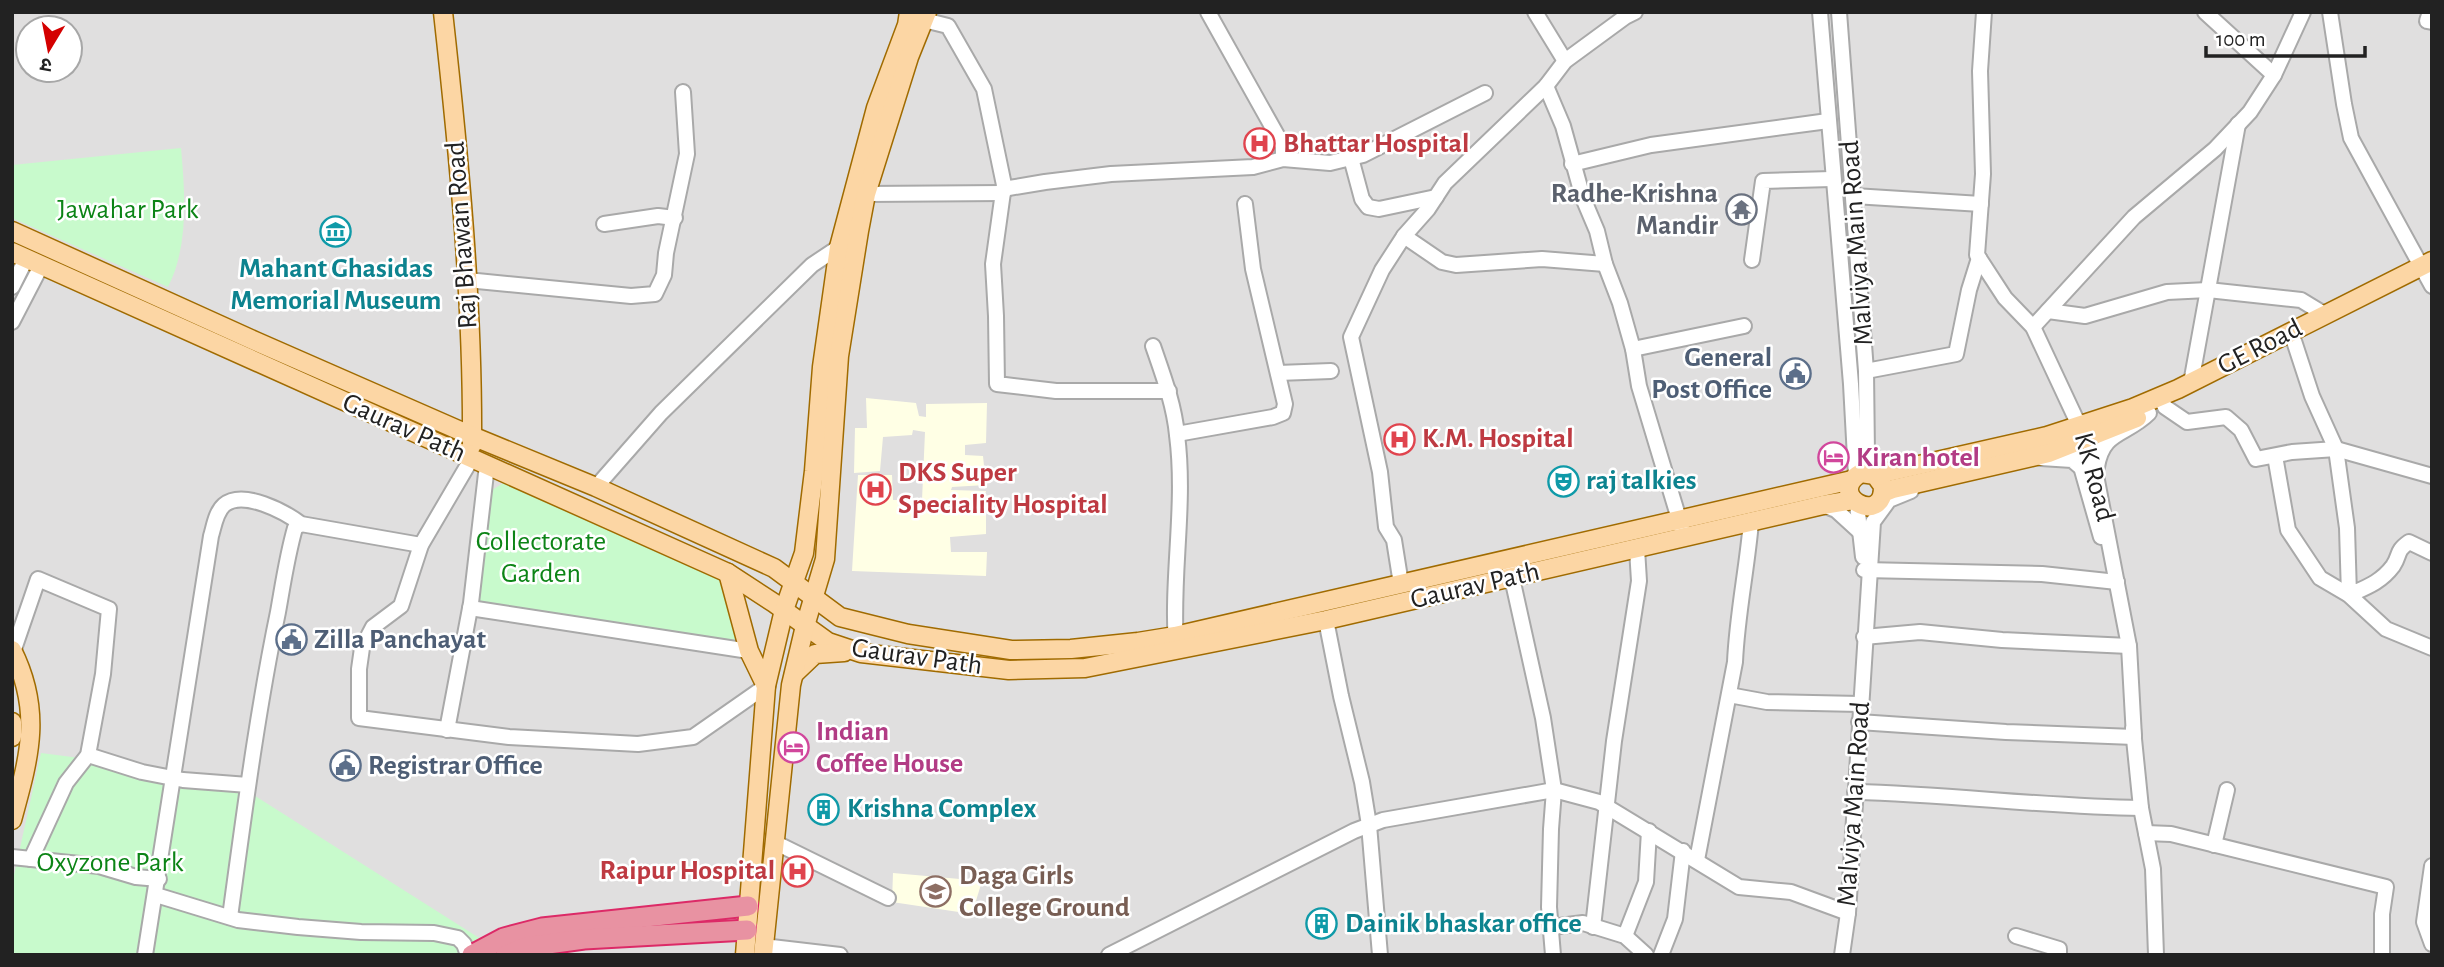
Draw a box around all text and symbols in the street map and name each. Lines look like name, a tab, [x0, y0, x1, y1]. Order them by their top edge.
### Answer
north arrow	[14, 14, 84, 84]
scale bar	[2206, 14, 2365, 58]
text: 100 m	[2216, 29, 2266, 50]
text: उ	[38, 54, 53, 75]
hospital icon: Bhattar Hospital	[1243, 127, 1277, 161]
place label: Bhattar Hospital	[1283, 130, 1469, 158]
street label: Malviya Main Road	[1836, 139, 1878, 347]
street label: Raj Bhawan Road	[441, 140, 483, 330]
place label: Radhe-Krishna Mandir	[1551, 180, 1718, 240]
temple icon: Radhe-Krishna Mandir	[1724, 193, 1758, 227]
park label: Jawahar Park	[57, 196, 199, 224]
museum icon: Mahant Ghasidas Memorial Museum	[319, 215, 353, 249]
place label: Mahant Ghasidas Memorial Museum	[231, 255, 441, 315]
street label: GE Road	[2213, 314, 2307, 380]
place label: General Post Office	[1651, 344, 1772, 404]
public building icon: General Post Office	[1778, 357, 1812, 391]
street label: Gaurav Path	[338, 388, 470, 468]
hospital icon: K.M. Hospital	[1382, 422, 1416, 456]
place label: K.M. Hospital	[1422, 425, 1574, 453]
street label: KK Road	[2069, 429, 2119, 525]
hotel icon: Kiran hotel	[1816, 441, 1850, 475]
place label: Kiran hotel	[1856, 444, 1980, 472]
place label: DKS Super Speciality Hospital	[898, 459, 1108, 519]
theatre icon: raj talkies	[1546, 464, 1580, 498]
place label: raj talkies	[1586, 467, 1697, 495]
hospital icon: DKS Super Speciality Hospital	[858, 472, 892, 506]
park label: Collectorate Garden	[476, 528, 606, 588]
street label: Gaurav Path	[1408, 558, 1542, 614]
public building icon: Zilla Panchayat	[274, 623, 308, 657]
place label: Zilla Panchayat	[314, 626, 486, 654]
street label: Gaurav Path	[850, 634, 984, 680]
street label: Malviya Main Road	[1833, 700, 1875, 908]
place label: Indian Coffee House	[816, 718, 963, 778]
hotel icon: Indian Coffee House	[776, 731, 810, 765]
public building icon: Registrar Office	[328, 749, 362, 783]
place label: Registrar Office	[368, 752, 543, 780]
building icon: Krishna Complex	[807, 792, 841, 826]
place label: Krishna Complex	[847, 795, 1037, 823]
park label: Oxyzone Park	[37, 849, 184, 877]
hospital icon: Raipur Hospital	[781, 854, 815, 888]
place label: Raipur Hospital	[600, 857, 775, 885]
place label: Daga Girls College Ground	[959, 862, 1130, 922]
school or university icon: Daga Girls College Ground	[919, 875, 953, 909]
building icon: Dainik bhaskar office	[1305, 907, 1339, 941]
place label: Dainik bhaskar office	[1345, 910, 1582, 938]

